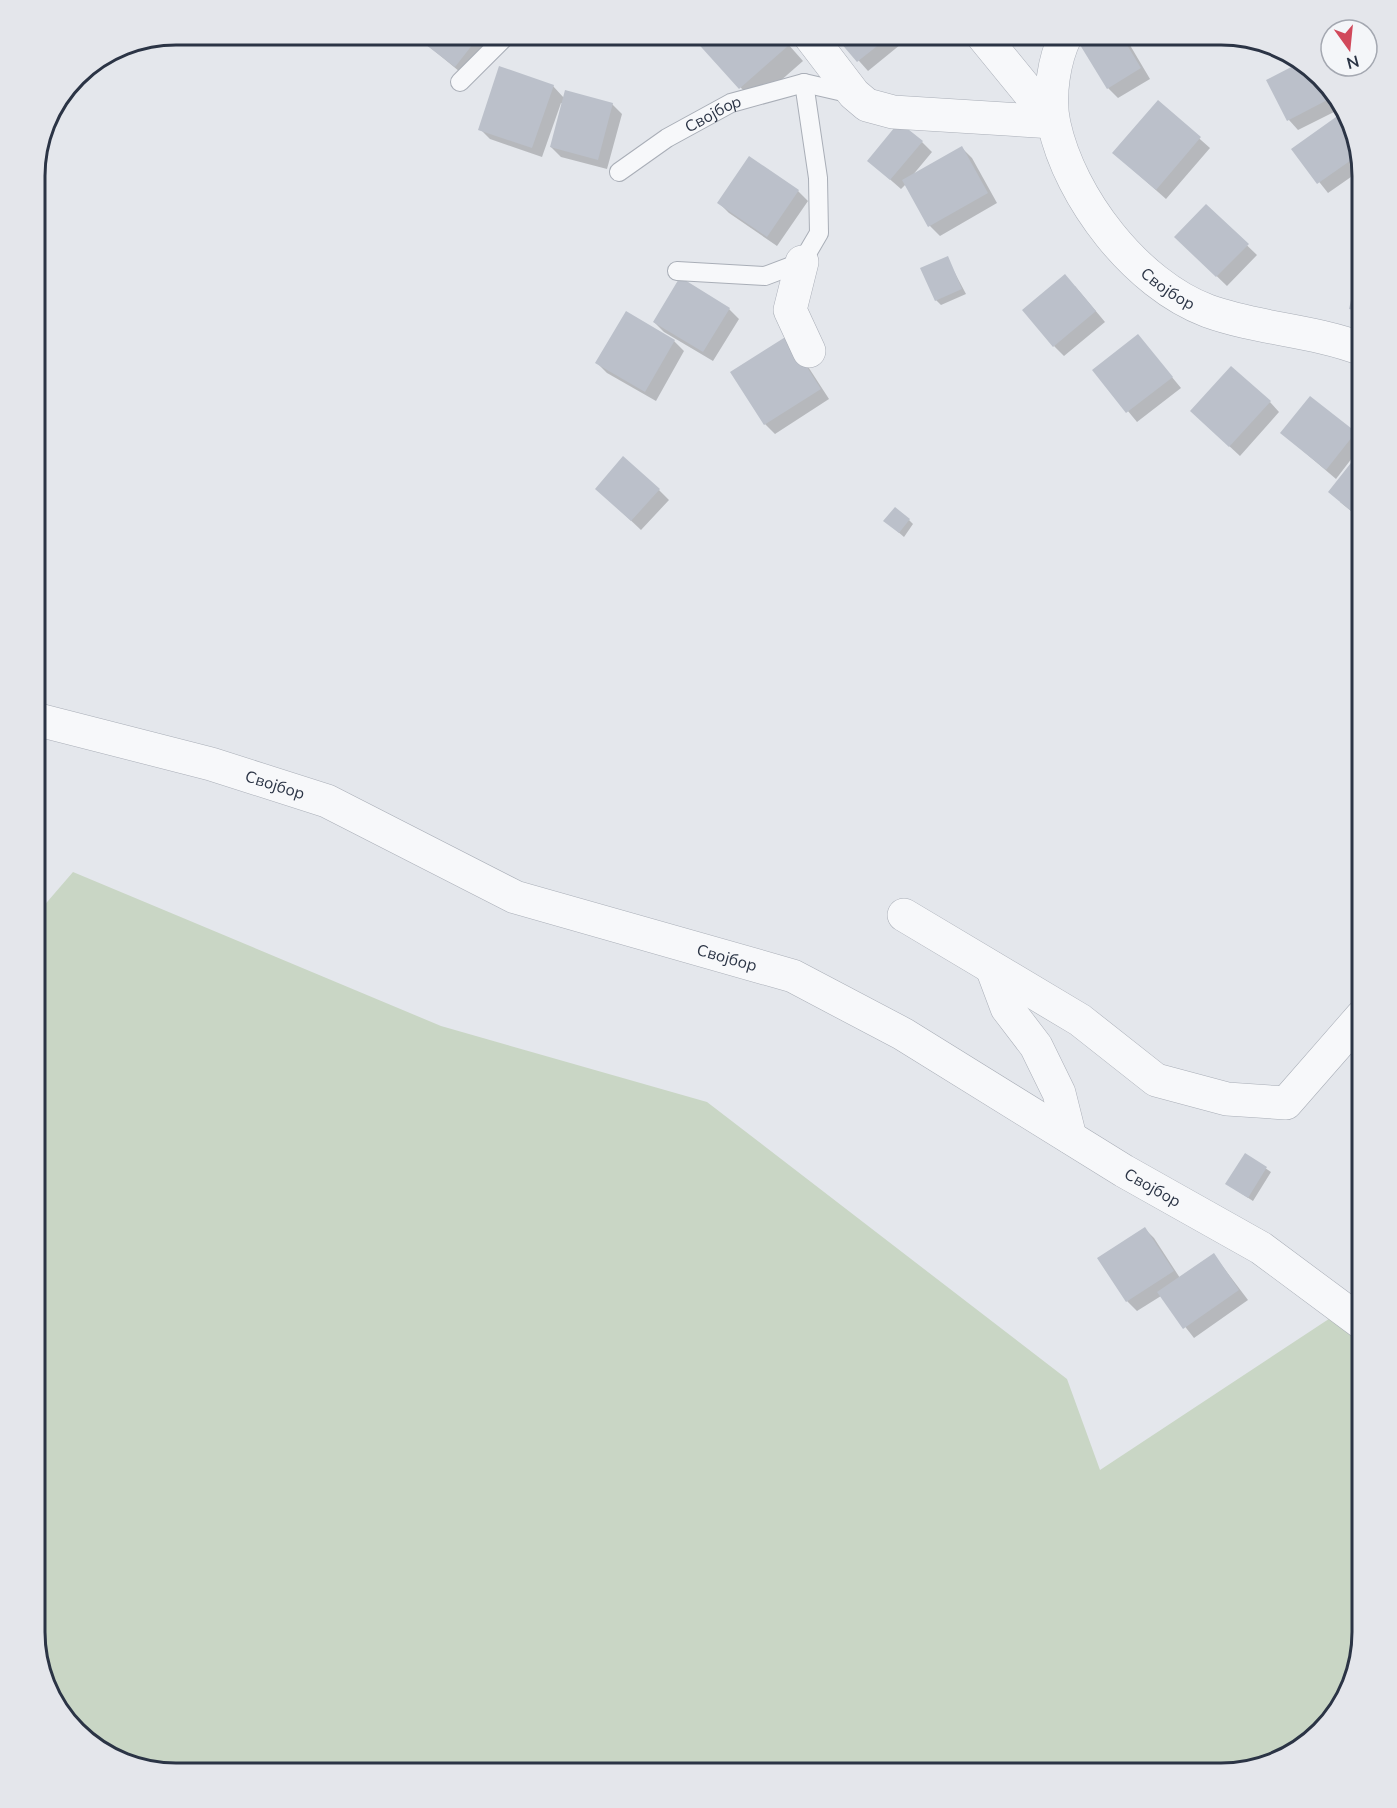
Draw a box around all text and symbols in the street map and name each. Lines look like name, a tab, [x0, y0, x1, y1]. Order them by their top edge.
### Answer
north arrow	[1319, 18, 1379, 78]
text: N	[1344, 51, 1361, 74]
street label: Својбор	[681, 91, 743, 136]
street label: Својбор	[1137, 263, 1199, 314]
street label: Својбор	[243, 766, 308, 803]
street label: Својбор	[695, 939, 759, 975]
street label: Својбор	[1121, 1163, 1185, 1211]

